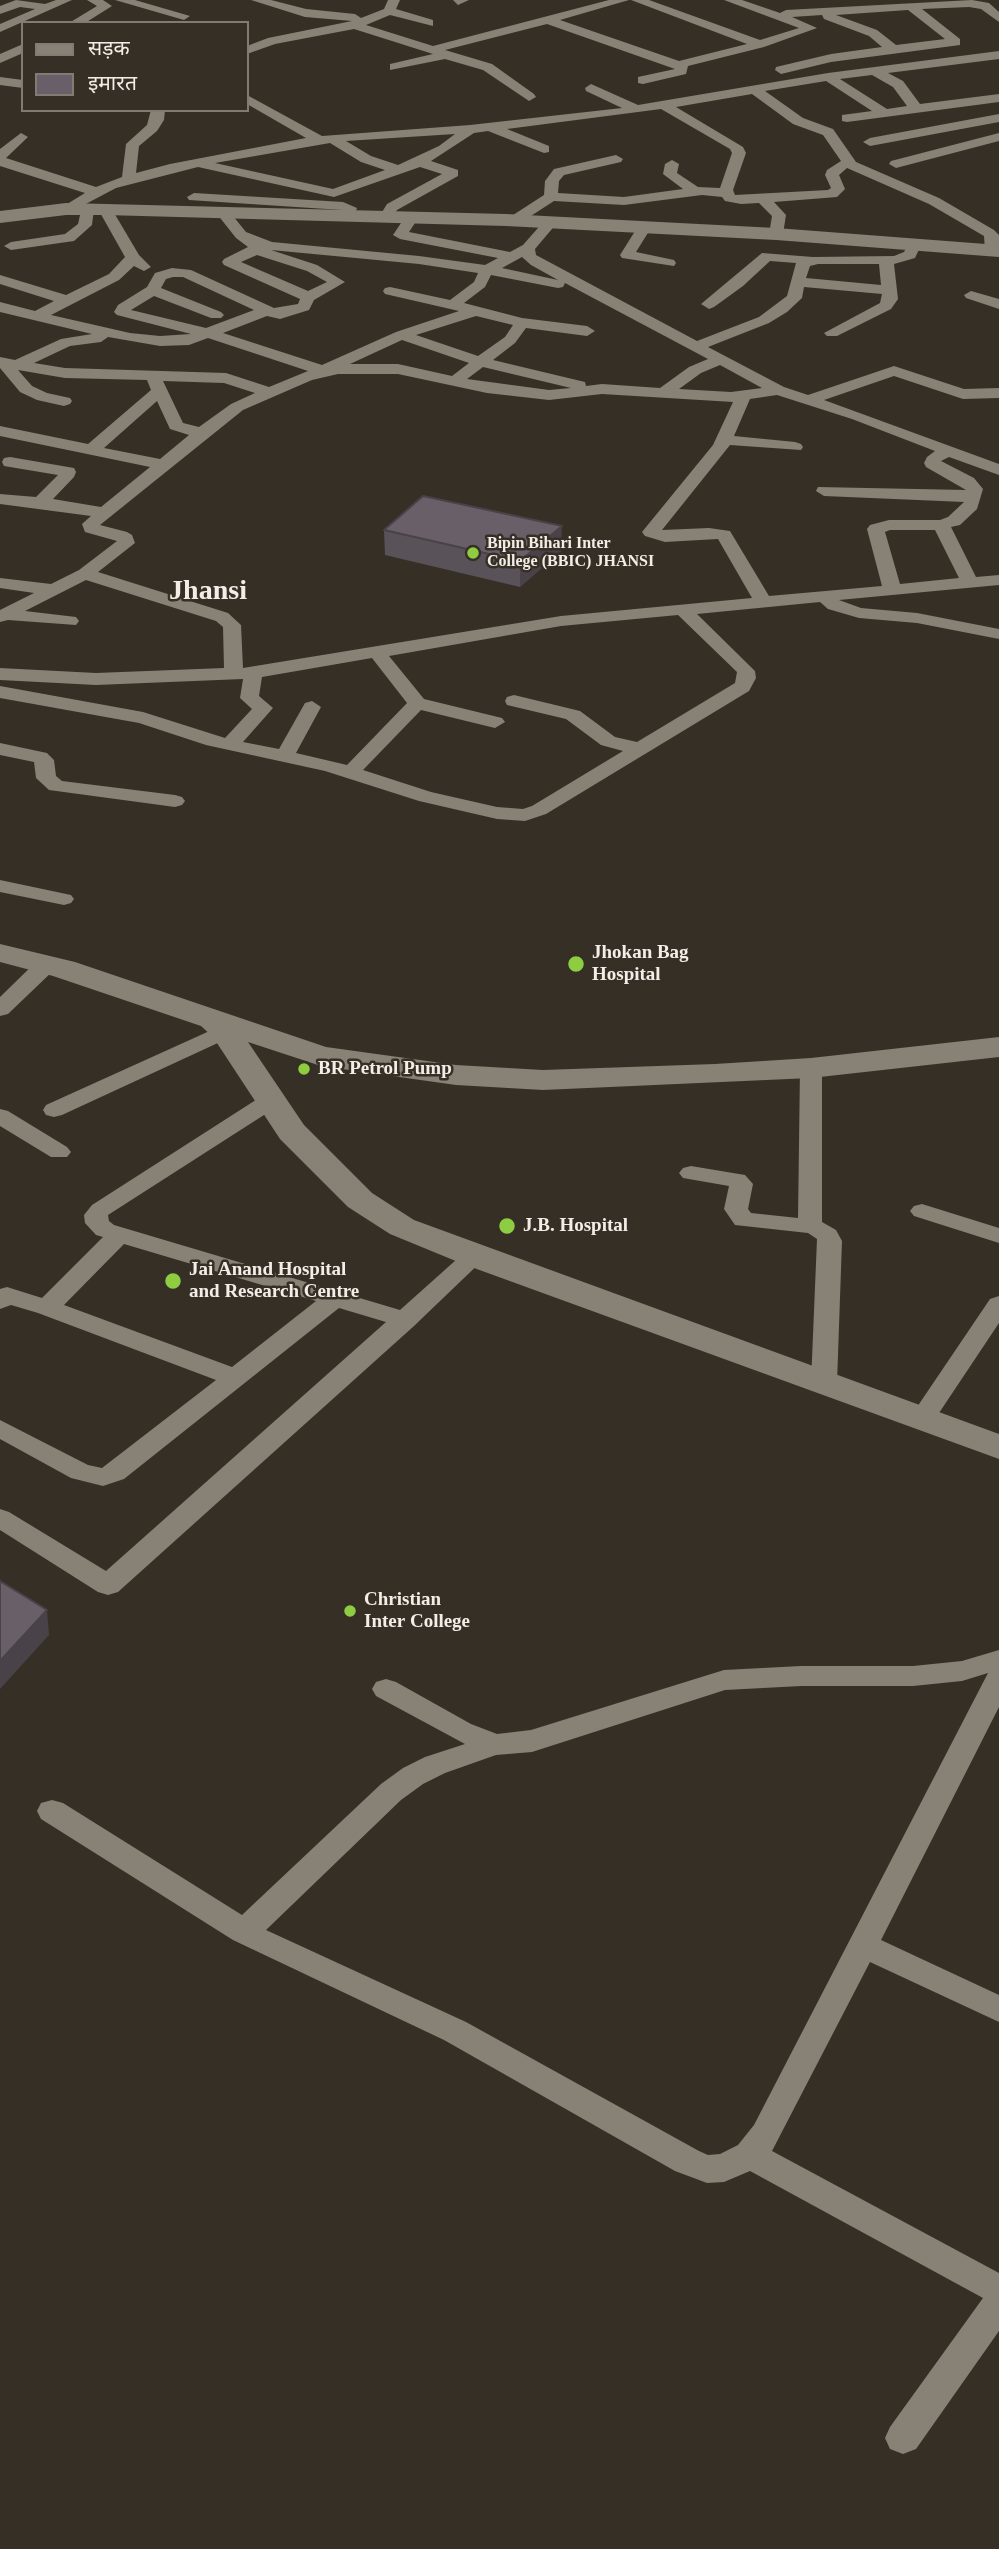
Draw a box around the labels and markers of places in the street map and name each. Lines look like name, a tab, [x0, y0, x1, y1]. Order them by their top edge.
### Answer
place label: Bipin Bihari Inter College (BBIC) JHANSI	[487, 534, 654, 572]
marker: Bipin Bihari Inter College (BBIC) JHANSI	[465, 545, 481, 561]
place label: Jhokan Bag Hospital	[592, 942, 689, 986]
marker: Jhokan Bag Hospital	[566, 954, 586, 974]
place label: BR Petrol Pump	[318, 1058, 452, 1080]
marker: BR Petrol Pump	[296, 1061, 312, 1077]
place label: J.B. Hospital	[523, 1215, 628, 1237]
marker: J.B. Hospital	[497, 1216, 517, 1236]
place label: Jai Anand Hospital and Research Centre	[189, 1259, 359, 1303]
marker: Jai Anand Hospital and Research Centre	[163, 1271, 183, 1291]
place label: Christian Inter College	[364, 1589, 470, 1633]
marker: Christian Inter College	[342, 1603, 358, 1619]

